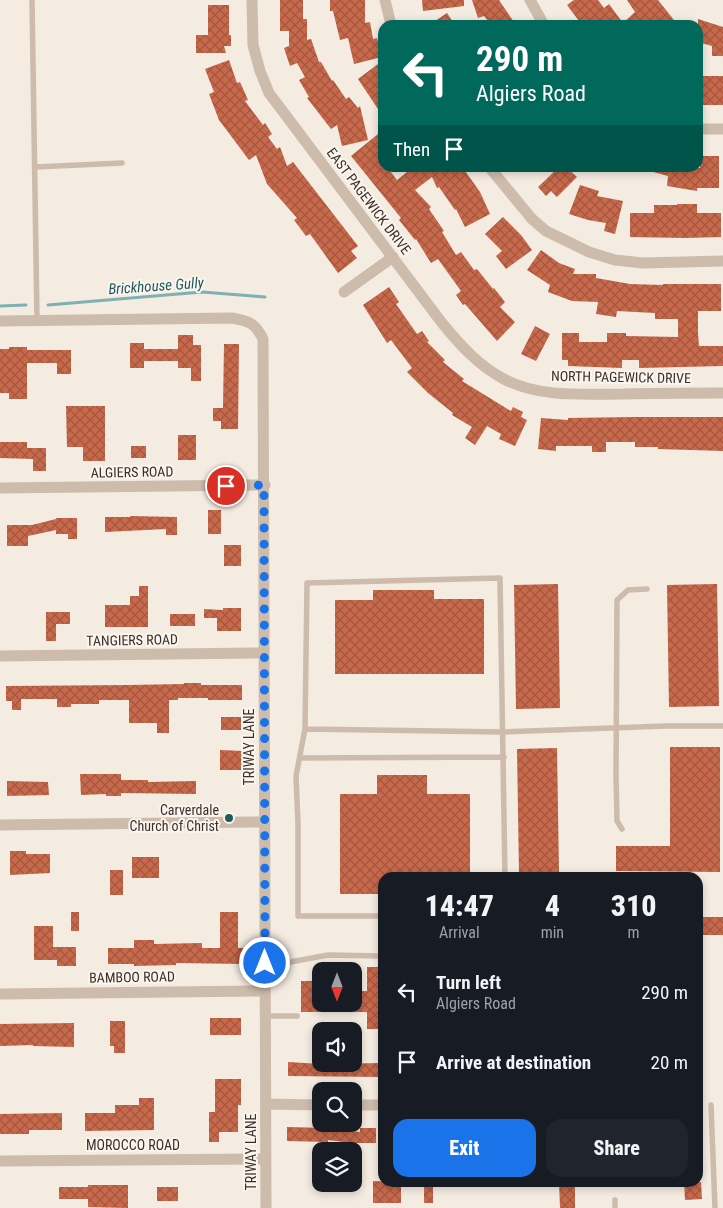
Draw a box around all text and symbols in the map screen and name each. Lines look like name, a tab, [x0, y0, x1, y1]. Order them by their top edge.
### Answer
text: 290 m	[476, 39, 563, 80]
icon: left	[393, 40, 458, 105]
text: Algiers Road	[476, 81, 586, 106]
icon: arrive	[440, 135, 468, 163]
text: Then	[393, 138, 430, 161]
street label: EAST PAGEWICK DRIVE	[324, 145, 414, 257]
water label: Brickhouse Gully	[108, 274, 205, 298]
street label: NORTH PAGEWICK DRIVE	[551, 368, 691, 386]
street label: ALGIERS ROAD	[91, 463, 173, 481]
pin	[205, 465, 247, 507]
icon: arrive	[212, 472, 240, 500]
street label: TANGIERS ROAD	[86, 631, 178, 649]
street label: TRIWAY LANE	[241, 708, 257, 786]
place label: Carverdale Church of Christ	[130, 802, 219, 834]
marker: Carverdale Church of Christ	[223, 812, 235, 824]
text: 14:47	[425, 888, 494, 923]
text: 4	[545, 888, 560, 923]
text: 310	[611, 888, 656, 923]
text: Arrival	[439, 923, 480, 942]
text: min	[541, 923, 564, 942]
text: m	[628, 923, 640, 942]
position arrow	[238, 936, 290, 988]
north arrow	[312, 962, 362, 1012]
map controls	[312, 962, 362, 1192]
street label: BAMBOO ROAD	[89, 968, 175, 986]
text: Turn left	[436, 971, 501, 994]
icon: left	[393, 978, 421, 1006]
text: 290 m	[641, 981, 688, 1004]
text: Algiers Road	[436, 994, 516, 1013]
button: sound	[312, 1022, 362, 1072]
icon: arrive	[393, 1048, 421, 1076]
text: Arrive at destination	[436, 1051, 591, 1074]
text: 20 m	[651, 1051, 688, 1074]
button: search	[312, 1082, 362, 1132]
street label: TRIWAY LANE	[243, 1113, 259, 1191]
button: Exit	[393, 1119, 536, 1177]
button: Share	[546, 1119, 688, 1177]
street label: MOROCCO ROAD	[86, 1137, 180, 1153]
button: layers	[312, 1142, 362, 1192]

